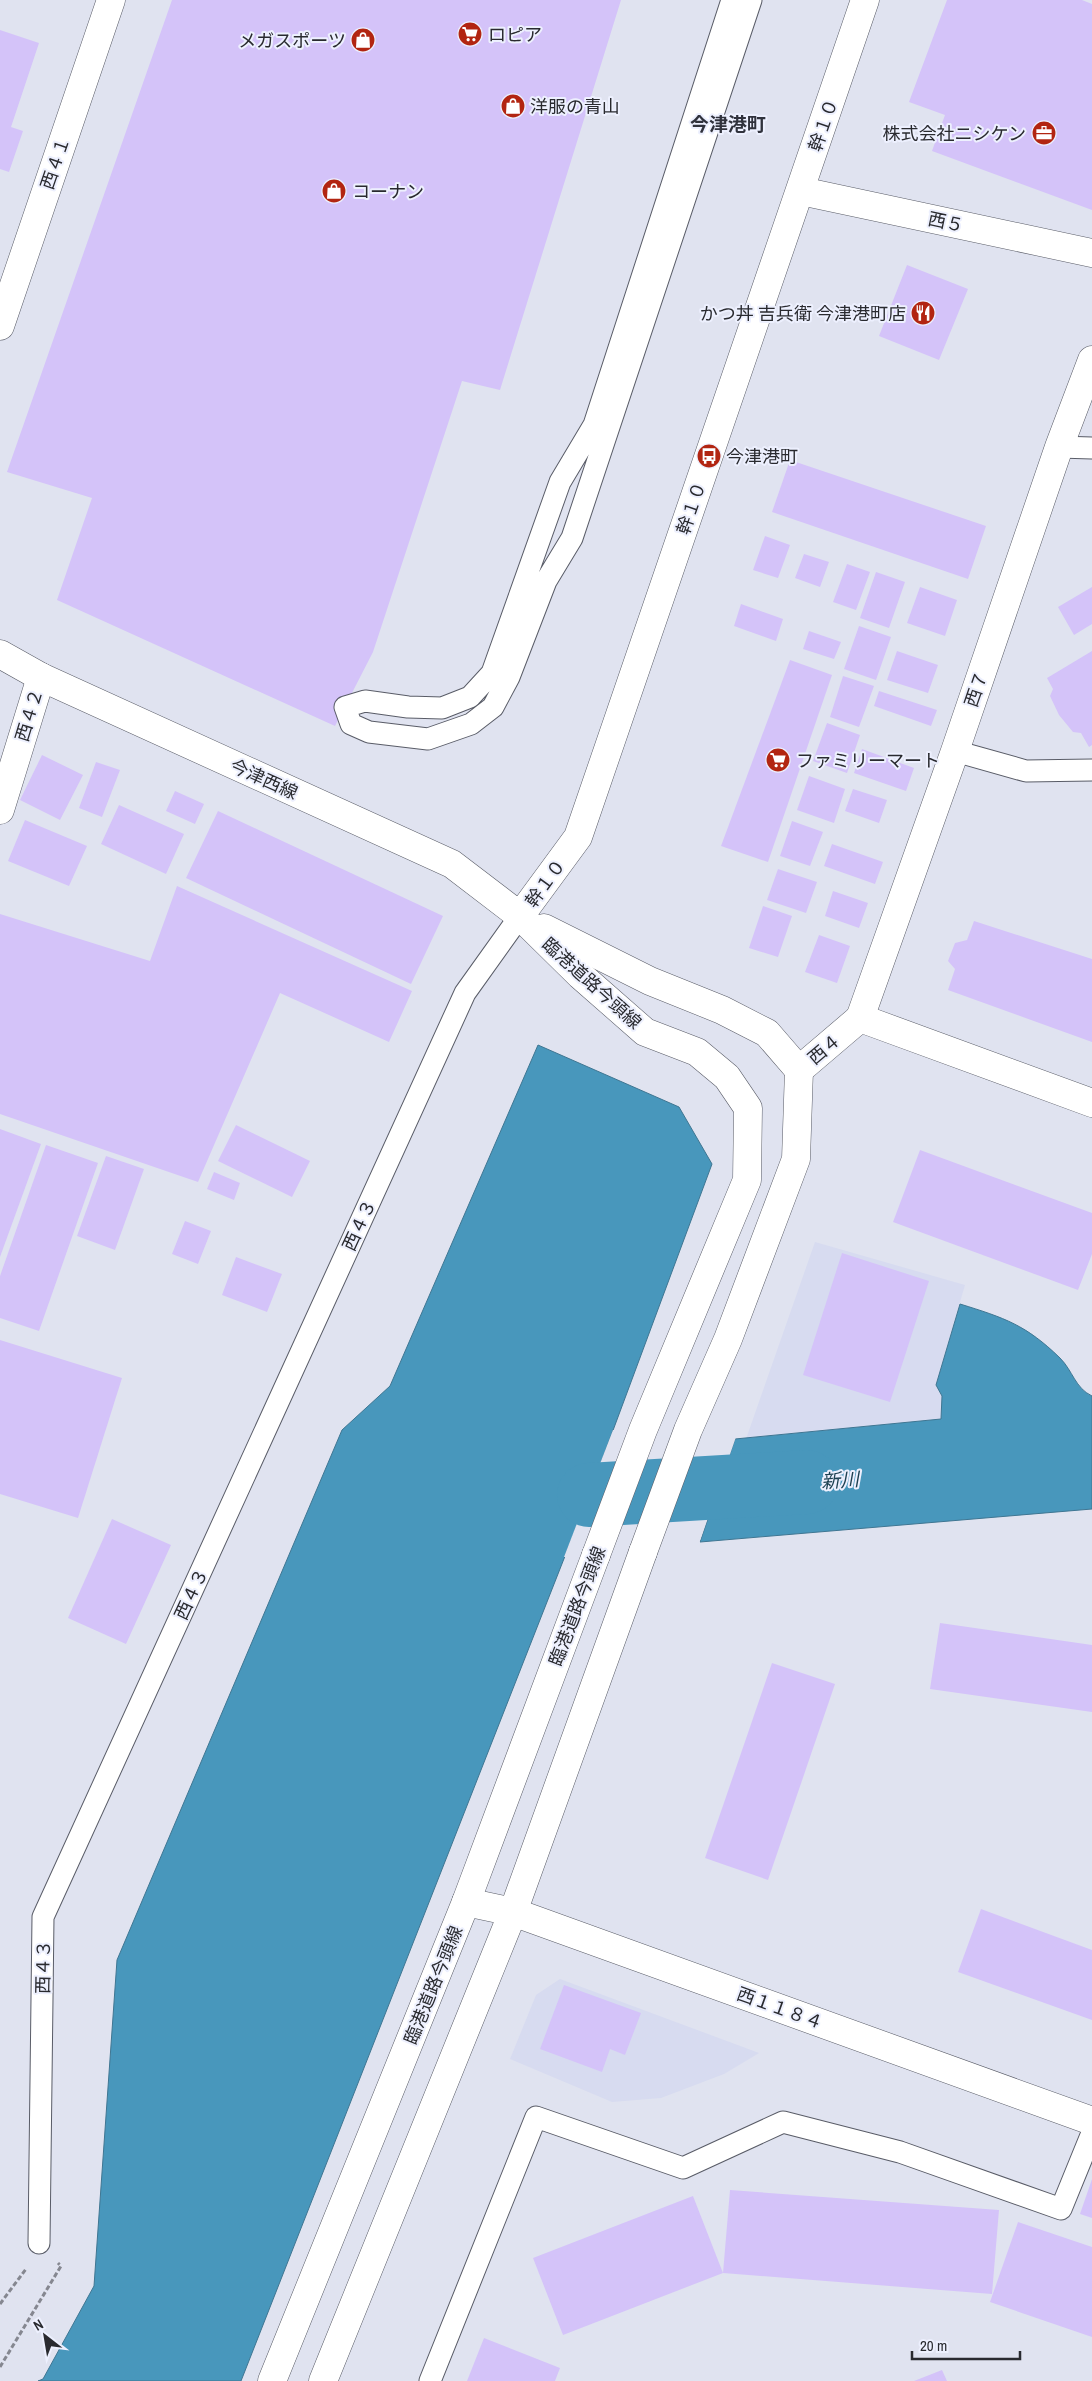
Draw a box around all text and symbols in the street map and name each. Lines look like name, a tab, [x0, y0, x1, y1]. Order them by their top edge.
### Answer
supermarket icon: ロピア	[457, 21, 483, 47]
place label: ロピア	[488, 22, 542, 47]
shop icon: メガスポーツ	[350, 27, 376, 53]
place label: メガスポーツ	[238, 28, 346, 53]
shop icon: 洋服の青山	[500, 93, 526, 119]
place label: 洋服の青山	[530, 94, 620, 119]
street label: 幹１０	[802, 95, 844, 155]
district label: 今津港町	[690, 111, 766, 137]
office icon: 株式会社ニシケン	[1031, 120, 1057, 146]
place label: 株式会社ニシケン	[883, 121, 1026, 146]
street label: 西４１	[34, 133, 76, 193]
shop icon: コーナン	[321, 178, 347, 204]
place label: コーナン	[352, 179, 424, 204]
street label: 西５	[926, 206, 966, 238]
restaurant icon: かつ丼 吉兵衛 今津港町店	[910, 300, 936, 326]
place label: かつ丼 吉兵衛 今津港町店	[700, 301, 906, 326]
bus stop icon: 今津港町	[696, 443, 722, 469]
place label: 今津港町	[726, 444, 798, 469]
street label: 幹１０	[670, 478, 712, 538]
street label: 西７	[958, 668, 994, 710]
street label: 西４２	[9, 686, 49, 744]
supermarket icon: ファミリーマート	[765, 747, 791, 773]
place label: ファミリーマート	[796, 748, 940, 773]
street label: 今津西線	[226, 753, 302, 805]
street label: 幹１０	[519, 854, 571, 912]
street label: 臨港道路今頭線	[537, 932, 647, 1034]
street label: 西４	[802, 1028, 846, 1070]
street label: 西４３	[336, 1195, 382, 1255]
water label: 新川	[820, 1466, 862, 1494]
street label: 臨港道路今頭線	[543, 1543, 611, 1669]
street label: 西４３	[168, 1564, 214, 1624]
street label: 臨港道路今頭線	[398, 1922, 468, 2048]
street label: 西４３	[30, 1940, 56, 1994]
street label: 西１１８４	[733, 1981, 827, 2035]
north arrow	[20, 2311, 70, 2361]
text: N	[30, 2315, 46, 2335]
scale bar	[912, 2328, 1020, 2360]
text: 20 m	[920, 2335, 947, 2356]

